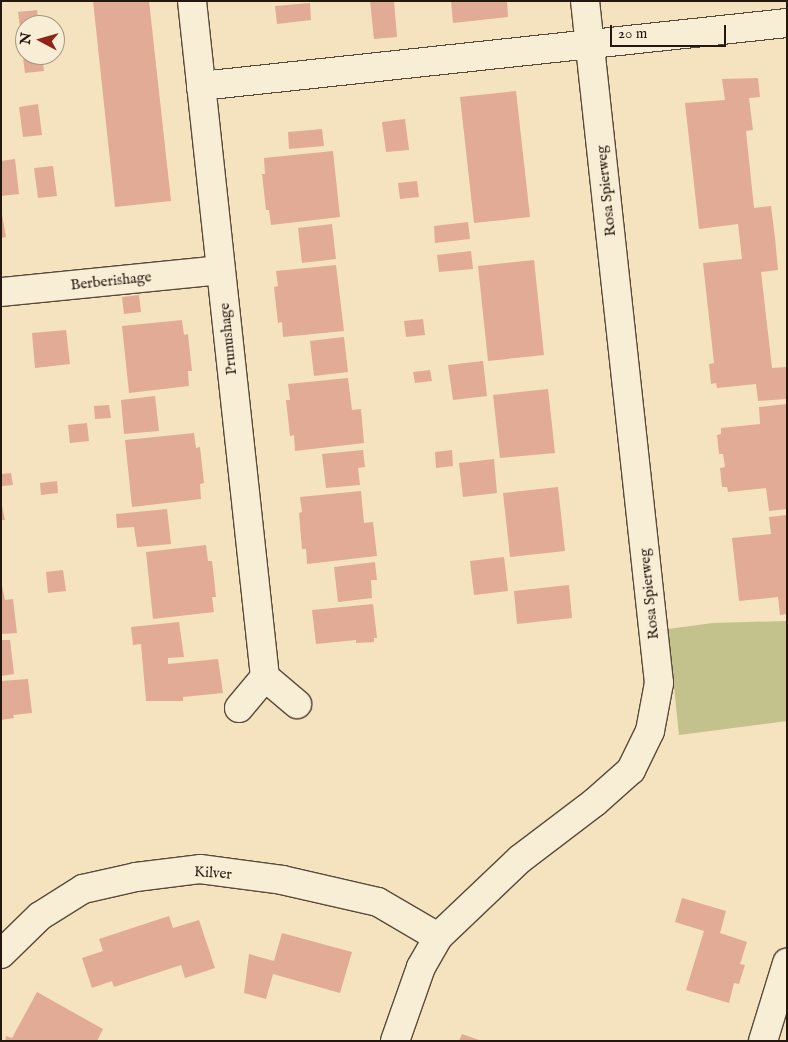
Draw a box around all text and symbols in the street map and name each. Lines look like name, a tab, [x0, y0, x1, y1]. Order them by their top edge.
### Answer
north arrow	[15, 15, 65, 65]
scale bar	[613, 15, 729, 47]
text: 20 m	[618, 24, 647, 43]
text: N	[16, 32, 36, 46]
street label: Rosa Spierweg	[592, 145, 620, 237]
street label: Berberishage	[70, 268, 152, 294]
street label: Prunushage	[215, 302, 241, 376]
street label: Rosa Spierweg	[635, 548, 663, 640]
street label: Kilver	[194, 863, 232, 883]

